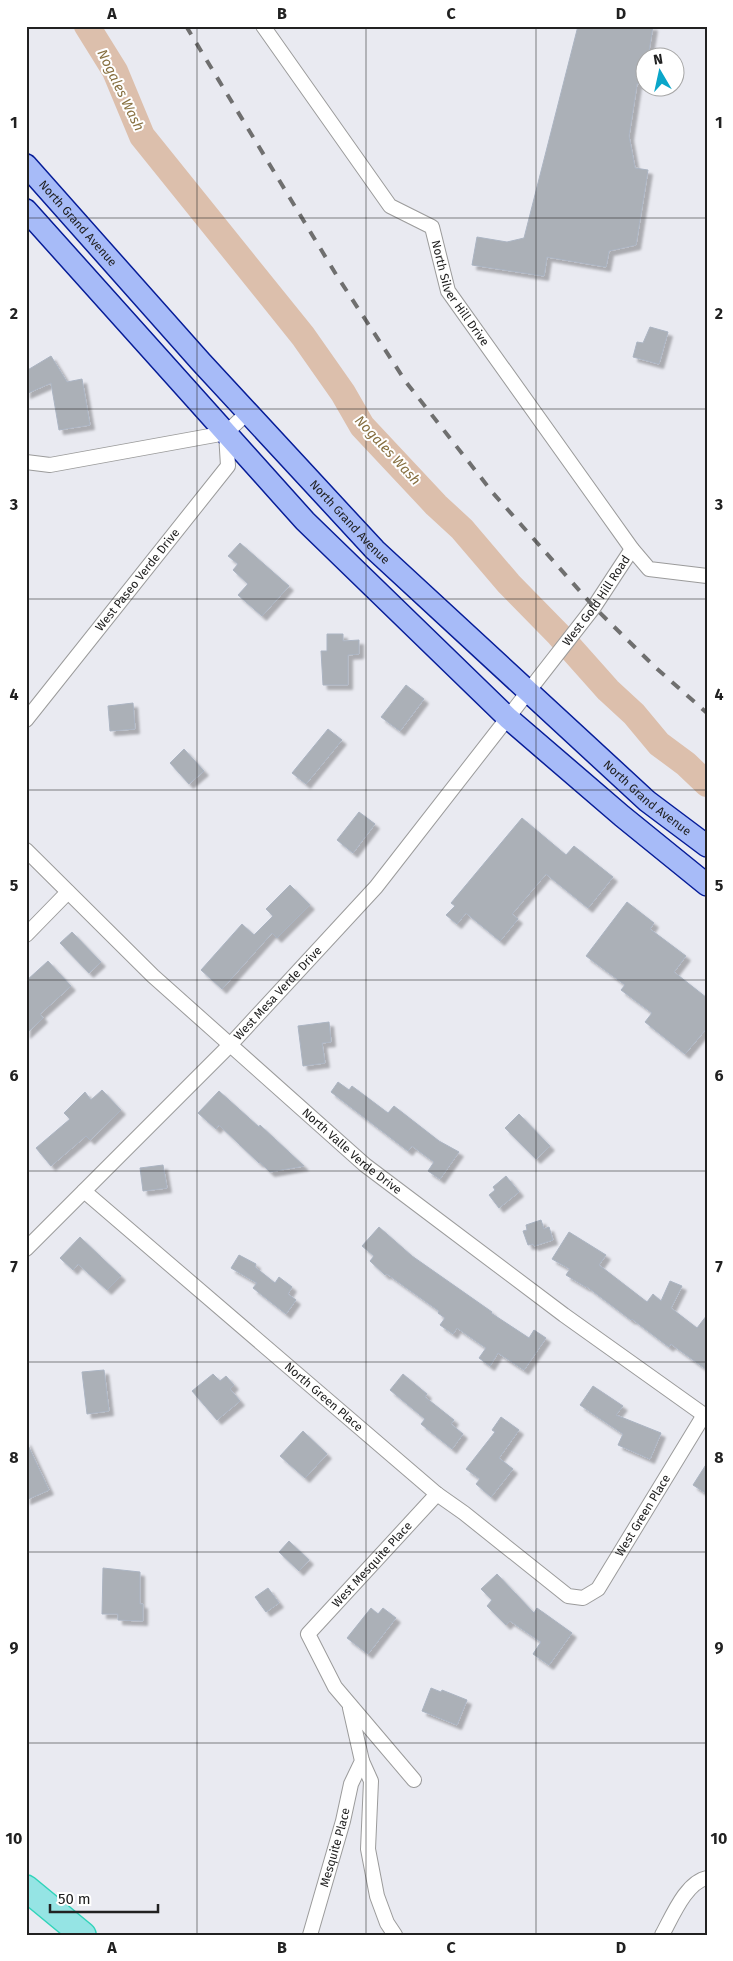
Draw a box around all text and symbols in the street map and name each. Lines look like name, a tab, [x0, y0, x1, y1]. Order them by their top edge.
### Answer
text: A	[106, 4, 117, 23]
text: B	[277, 4, 287, 23]
text: C	[446, 4, 456, 23]
text: D	[616, 4, 626, 23]
water label: Nogales Wash	[93, 47, 148, 134]
north arrow	[636, 48, 686, 98]
text: N	[652, 51, 664, 69]
text: 1	[10, 113, 18, 132]
text: 1	[715, 113, 723, 132]
street label: North Grand Avenue	[36, 178, 120, 269]
street label: North Silver Hill Drive	[429, 239, 492, 349]
text: 2	[10, 304, 18, 323]
text: 2	[715, 304, 723, 323]
water label: Nogales Wash	[351, 412, 424, 489]
street label: North Grand Avenue	[307, 477, 393, 567]
text: 3	[9, 495, 18, 514]
text: 3	[714, 495, 723, 514]
street label: West Paseo Verde Drive	[92, 526, 182, 634]
street label: West Gold Hill Road	[559, 553, 633, 649]
text: 4	[9, 685, 19, 704]
text: 4	[714, 685, 724, 704]
street label: North Grand Avenue	[601, 757, 694, 839]
text: 5	[10, 876, 19, 895]
text: 5	[715, 876, 724, 895]
street label: West Mesa Verde Drive	[231, 943, 325, 1043]
text: 6	[9, 1066, 19, 1085]
text: 6	[714, 1066, 724, 1085]
street label: North Valle Verde Drive	[299, 1105, 404, 1197]
text: 7	[10, 1257, 18, 1276]
text: 7	[715, 1257, 723, 1276]
street label: North Green Place	[282, 1359, 366, 1434]
text: 8	[9, 1448, 19, 1467]
text: 8	[714, 1448, 724, 1467]
street label: West Green Place	[612, 1472, 673, 1559]
street label: West Mesquite Place	[329, 1519, 415, 1610]
text: 9	[10, 1638, 19, 1657]
text: 9	[715, 1638, 724, 1657]
street label: Mesquite Place	[317, 1807, 353, 1889]
text: 10	[6, 1829, 22, 1848]
text: 10	[711, 1829, 727, 1848]
scale bar	[50, 1881, 158, 1913]
text: 50 m	[58, 1890, 91, 1908]
text: A	[106, 1938, 117, 1957]
text: B	[277, 1938, 287, 1957]
text: C	[446, 1938, 456, 1957]
text: D	[616, 1938, 626, 1957]

